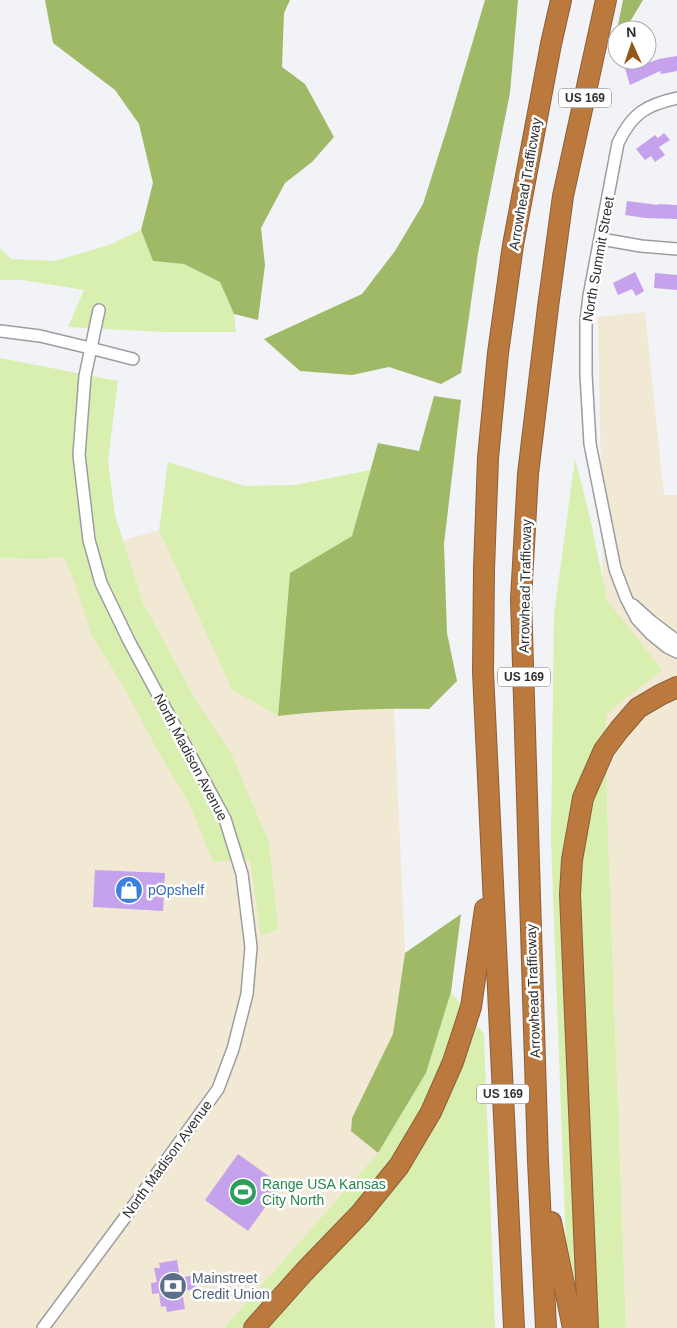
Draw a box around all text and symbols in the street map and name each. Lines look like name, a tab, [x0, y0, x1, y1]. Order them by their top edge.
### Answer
north arrow	[607, 20, 657, 70]
text: N	[626, 24, 637, 40]
road number: US 169	[559, 89, 611, 108]
street label: Arrowhead Trafficway	[505, 116, 545, 252]
street label: North Summit Street	[579, 195, 617, 323]
street label: Arrowhead Trafficway	[516, 519, 534, 653]
road number: US 169	[498, 668, 550, 686]
street label: North Madison Avenue	[151, 691, 231, 823]
shop icon: pOpshelf	[114, 875, 144, 905]
place label: pOpshelf	[148, 882, 204, 898]
street label: Arrowhead Trafficway	[523, 924, 543, 1058]
road number: US 169	[477, 1084, 529, 1104]
street label: North Madison Avenue	[119, 1097, 215, 1221]
place label: Range USA Kansas City North	[262, 1176, 386, 1208]
sports icon: Range USA Kansas City North	[228, 1177, 258, 1207]
place label: Mainstreet Credit Union	[192, 1270, 270, 1302]
bank icon: Mainstreet Credit Union	[158, 1271, 188, 1301]

